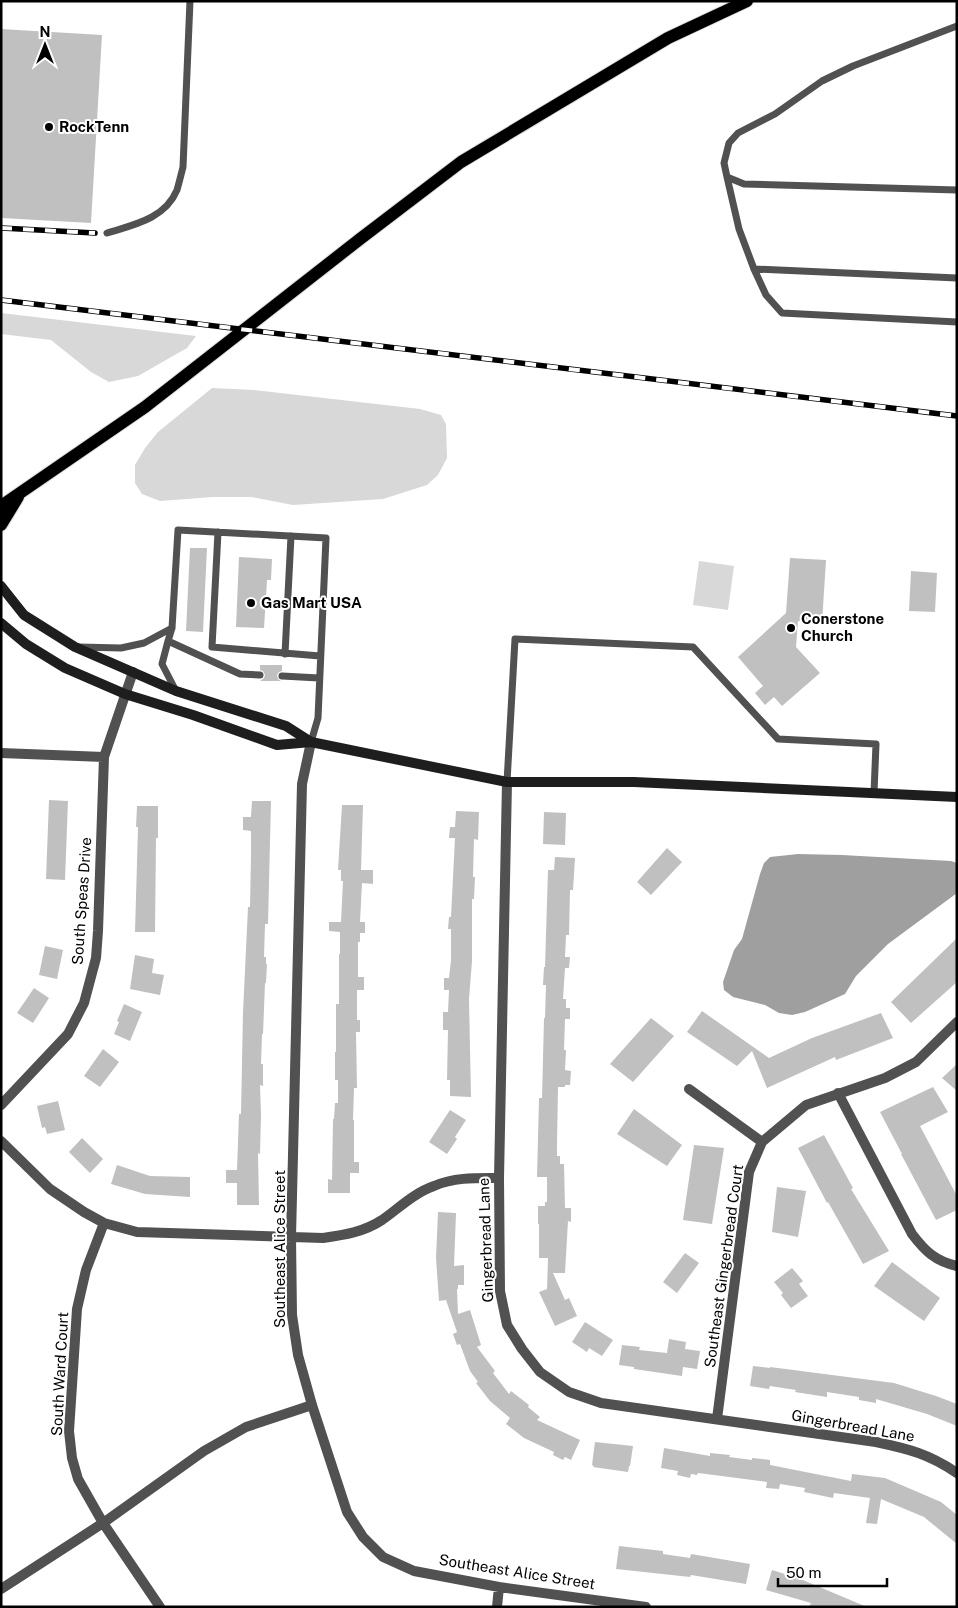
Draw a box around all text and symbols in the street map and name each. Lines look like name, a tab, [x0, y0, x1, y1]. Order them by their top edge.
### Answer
north arrow	[20, 20, 70, 70]
text: N	[40, 24, 50, 40]
place label: RockTenn	[59, 118, 129, 135]
marker: RockTenn	[43, 121, 55, 133]
place label: Gas Mart USA	[261, 594, 362, 611]
marker: Gas Mart USA	[245, 597, 257, 609]
place label: Conerstone Church	[801, 610, 884, 644]
marker: Conerstone Church	[785, 622, 797, 634]
street label: South Speas Drive	[69, 837, 94, 965]
street label: Southeast Gingerbread Court	[701, 1163, 746, 1369]
street label: Southeast Alice Street	[271, 1170, 288, 1328]
street label: Gingerbread Lane	[475, 1177, 496, 1303]
street label: South Ward Court	[48, 1311, 71, 1436]
street label: Gingerbread Lane	[790, 1406, 916, 1445]
street label: Southeast Alice Street	[438, 1551, 597, 1592]
scale bar	[778, 1556, 887, 1588]
text: 50 m	[786, 1564, 821, 1581]

